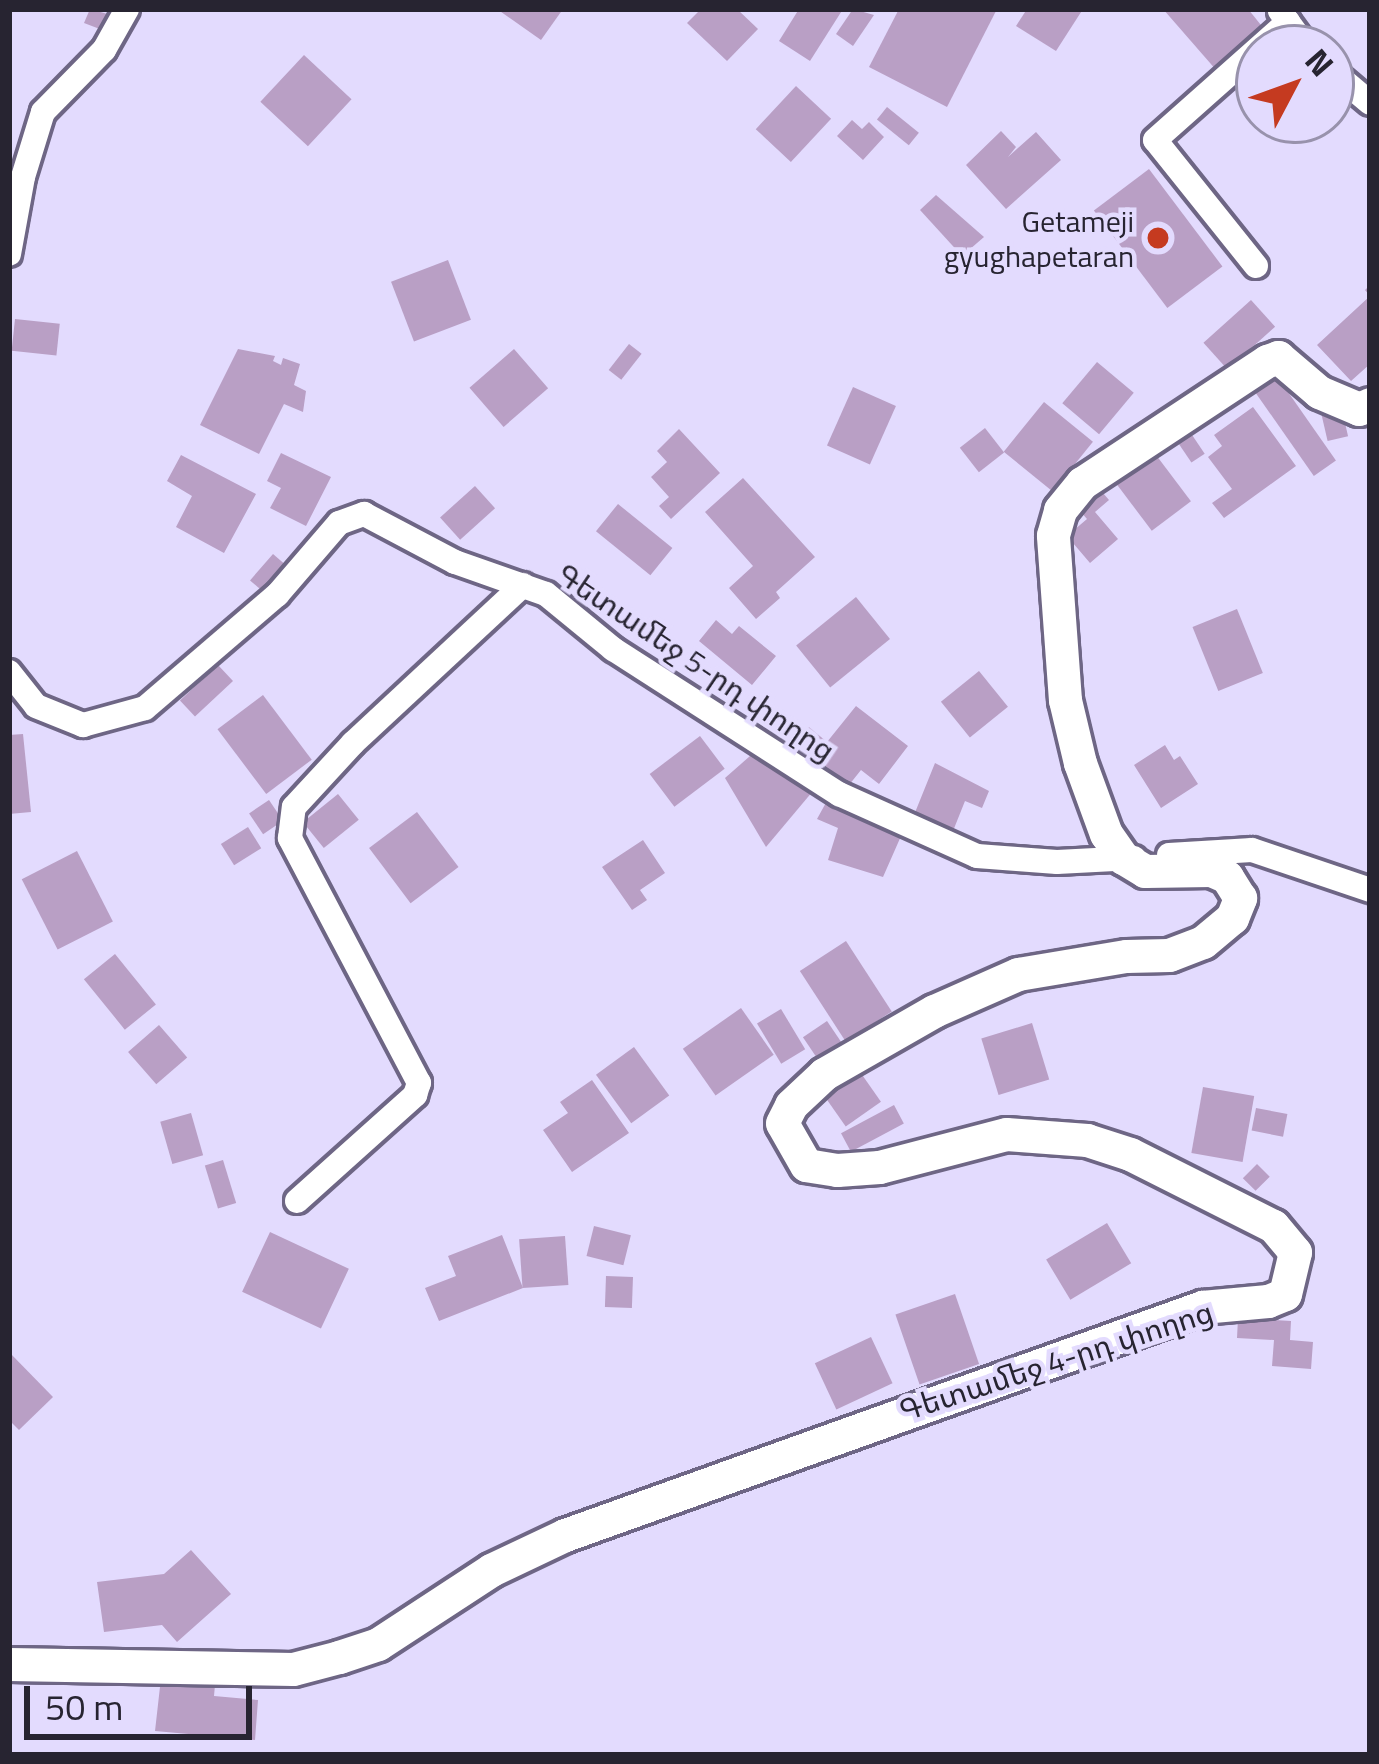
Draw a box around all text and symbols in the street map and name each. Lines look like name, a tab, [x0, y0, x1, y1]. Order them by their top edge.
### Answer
north arrow	[1235, 24, 1355, 144]
text: N	[1294, 37, 1346, 87]
place label: Getameji gyughapetaran	[944, 203, 1134, 274]
marker: Getameji gyughapetaran	[1145, 225, 1171, 251]
street label: Գետամեջ 5-րդ փողոց	[550, 556, 842, 768]
street label: Գետամեջ 4-րդ փողոց	[895, 1293, 1217, 1429]
scale bar	[30, 1662, 258, 1736]
text: 50 m	[45, 1679, 123, 1734]

